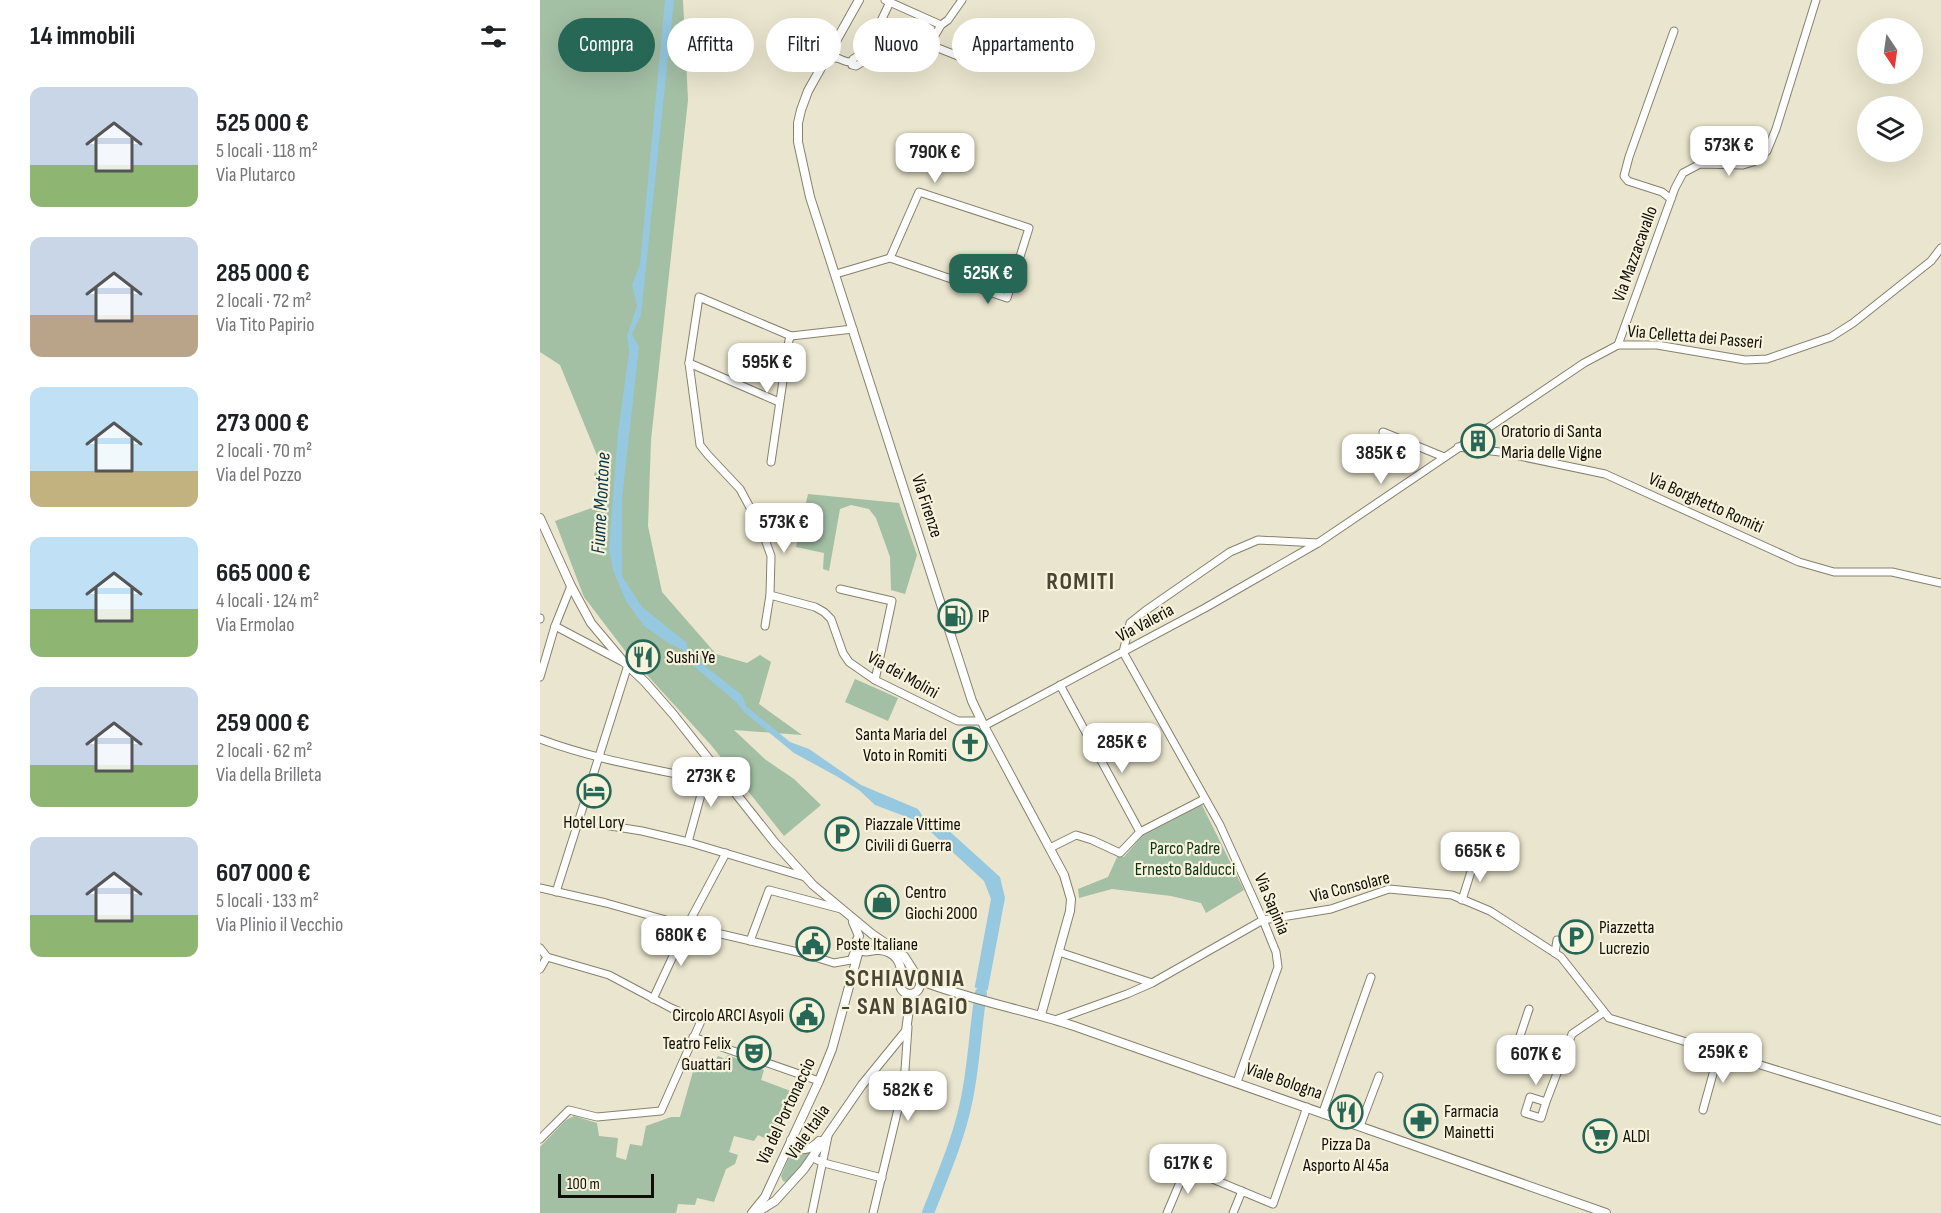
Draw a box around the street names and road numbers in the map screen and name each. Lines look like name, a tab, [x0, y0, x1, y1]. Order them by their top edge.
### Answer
street label: Via Mazzacavallo	[1608, 203, 1662, 305]
street label: Via Celletta dei Passeri	[1627, 321, 1763, 353]
street label: Via Borghetto Romiti	[1645, 468, 1767, 538]
street label: Via Firenze	[907, 472, 947, 540]
street label: Via Valeria	[1113, 599, 1177, 647]
street label: Via dei Molini	[864, 647, 942, 703]
street label: Via Consolare	[1308, 867, 1392, 907]
street label: Via Sapinia	[1250, 870, 1294, 938]
street label: Via del Portonaccio	[752, 1054, 820, 1168]
street label: Viale Bologna	[1243, 1058, 1325, 1104]
street label: Viale Italia	[782, 1101, 834, 1163]

